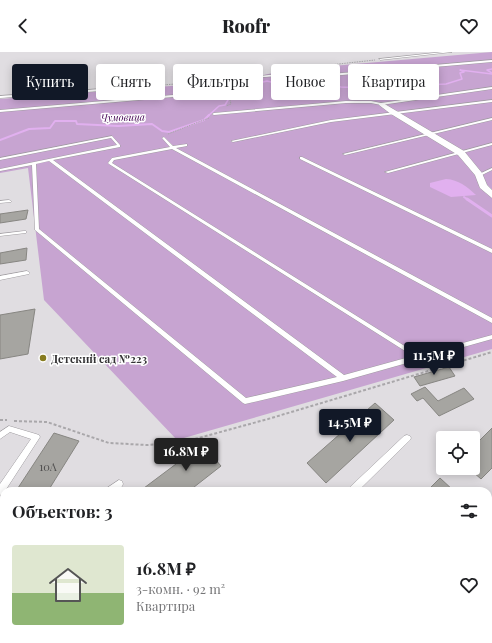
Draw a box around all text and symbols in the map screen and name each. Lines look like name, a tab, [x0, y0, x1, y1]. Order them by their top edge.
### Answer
text: Roofr	[222, 14, 270, 38]
icon: back	[12, 15, 34, 37]
icon: heart	[458, 15, 480, 37]
chip: Купить	[12, 64, 88, 100]
chip: Снять	[96, 64, 165, 100]
chip: Фильтры	[173, 64, 263, 100]
chip: Новое	[271, 64, 340, 100]
chip: Квартира	[348, 64, 439, 100]
water label: Чумовица	[101, 110, 145, 124]
pin: 11.5M ₽	[397, 342, 471, 376]
text: 11.5M ₽	[413, 346, 455, 363]
place label: Детский сад №223	[51, 351, 147, 366]
marker: Детский сад №223	[38, 353, 48, 363]
pin: 14.5M ₽	[313, 409, 387, 443]
text: 14.5M ₽	[328, 413, 372, 430]
map controls	[436, 431, 480, 475]
button: locate	[436, 431, 480, 475]
pin: 16.8M ₽	[149, 438, 223, 472]
text: 16.8M ₽	[163, 442, 209, 459]
house number: 10А	[39, 459, 57, 474]
text: Объектов: 3	[12, 500, 113, 522]
icon: filters	[458, 500, 480, 522]
text: 16.8M ₽	[136, 557, 196, 579]
icon: home	[44, 561, 92, 609]
icon: heart	[458, 574, 480, 596]
text: 3-комн. · 92 m²	[136, 580, 225, 597]
text: Квартира	[136, 597, 195, 614]

